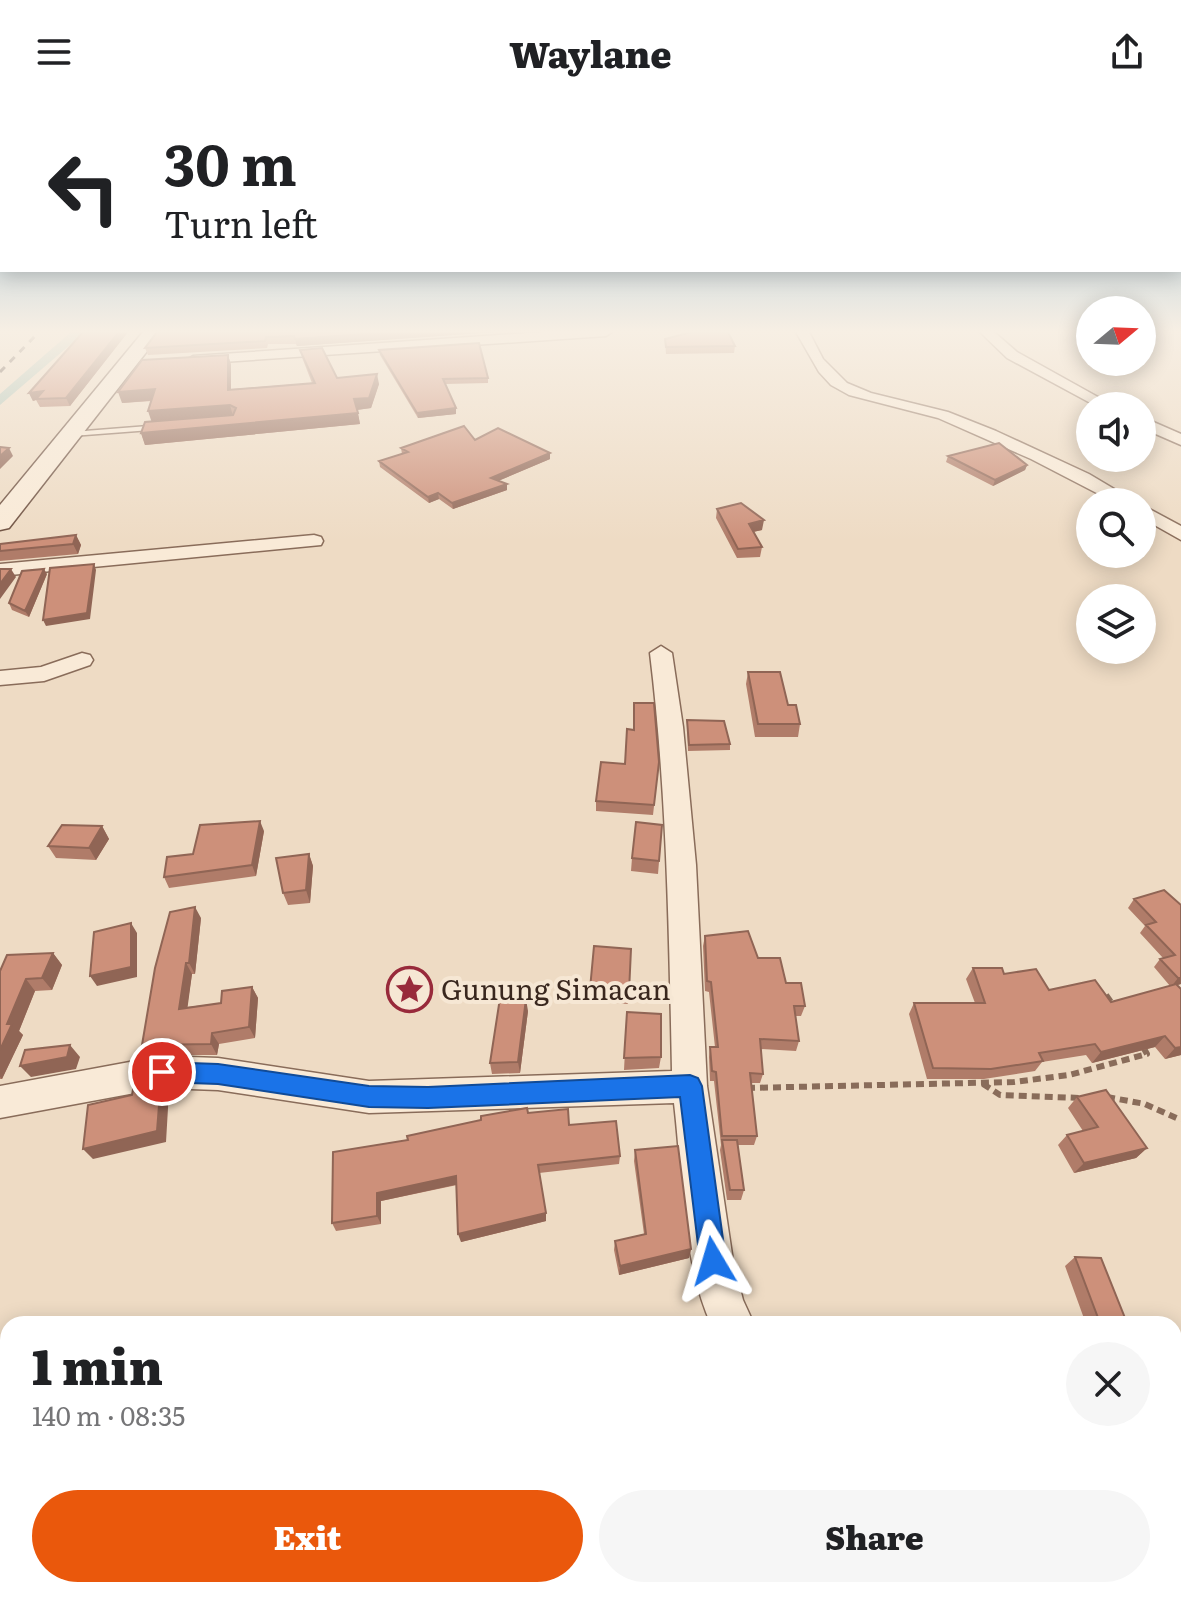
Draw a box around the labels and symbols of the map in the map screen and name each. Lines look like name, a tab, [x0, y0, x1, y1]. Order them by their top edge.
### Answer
north arrow	[1076, 296, 1156, 376]
place icon: Gunung Simacan	[386, 966, 434, 1014]
place label: Gunung Simacan	[441, 967, 671, 1009]
pin	[128, 1038, 196, 1106]
position arrow	[671, 1219, 755, 1303]

